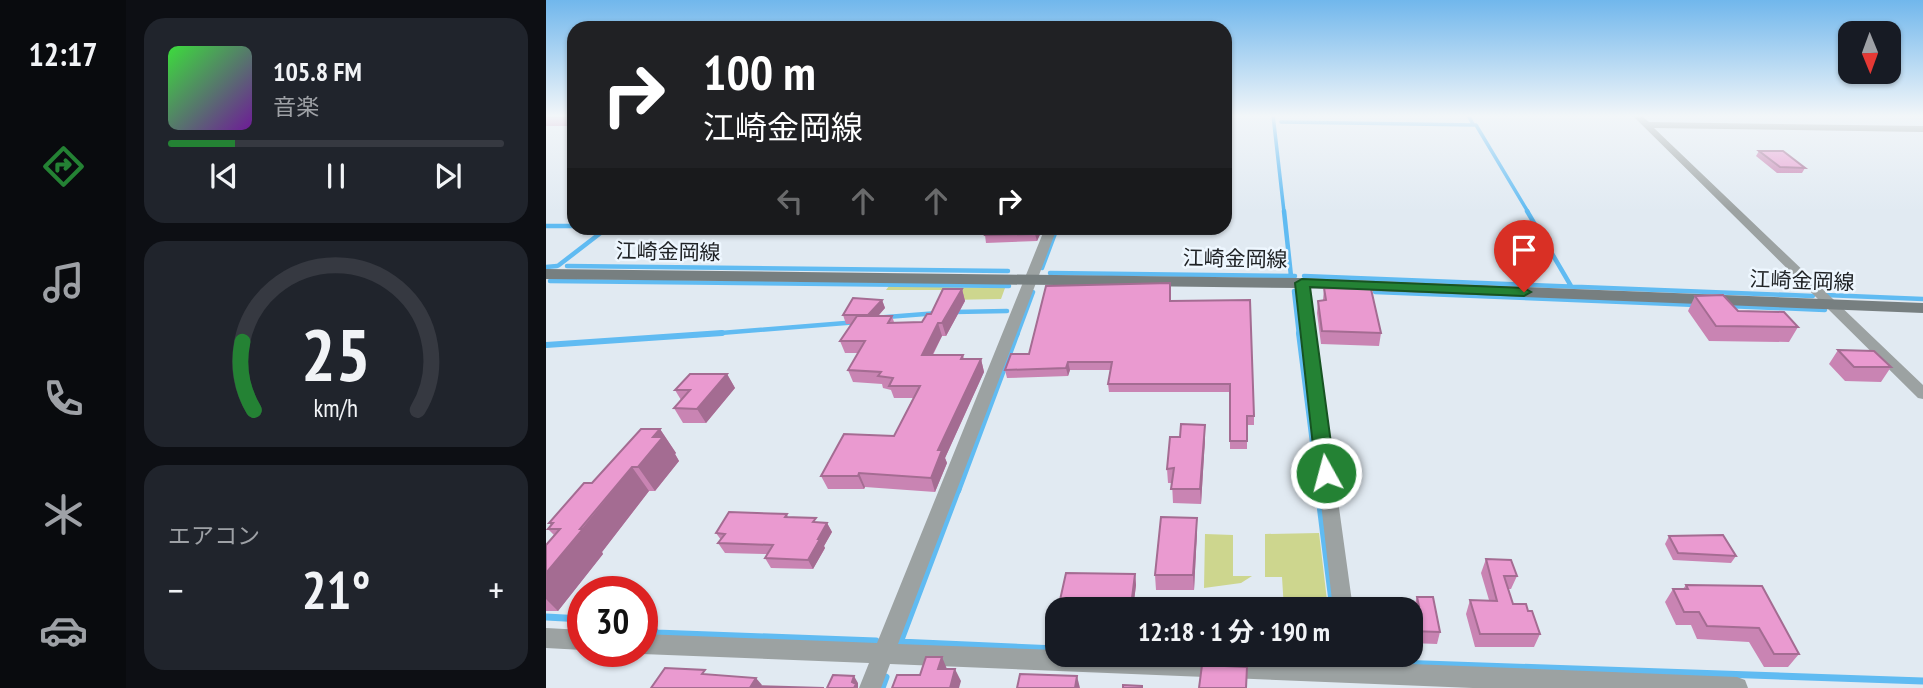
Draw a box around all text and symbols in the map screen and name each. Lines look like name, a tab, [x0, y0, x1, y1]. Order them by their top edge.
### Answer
north arrow	[1838, 21, 1900, 84]
map controls	[1838, 21, 1901, 84]
text: 12:17	[28, 33, 98, 75]
text: 100 m	[703, 40, 816, 104]
icon: right	[588, 49, 679, 140]
text: 105.8 FM	[273, 55, 362, 88]
text: 音楽	[273, 92, 319, 121]
text: 江崎金岡線	[703, 106, 863, 148]
icon: directions	[39, 142, 88, 191]
icon: previous	[205, 157, 243, 195]
icon: pause	[317, 157, 355, 195]
icon: next	[429, 157, 467, 195]
icon: left	[771, 182, 809, 220]
icon: ahead	[844, 182, 882, 220]
icon: ahead	[917, 182, 955, 220]
icon: right	[990, 182, 1028, 220]
pin	[1494, 220, 1554, 292]
icon: arrive	[1505, 231, 1543, 269]
street label: 江崎金岡線	[615, 237, 721, 266]
street label: 江崎金岡線	[1182, 244, 1288, 273]
icon: music	[39, 258, 88, 307]
street label: 江崎金岡線	[1749, 265, 1855, 296]
text: 25	[301, 306, 371, 400]
icon: phone	[39, 374, 88, 423]
text: km/h	[314, 392, 358, 424]
position arrow	[1289, 436, 1363, 510]
icon: climate	[39, 490, 88, 539]
text: エアコン	[168, 521, 260, 550]
text: 21°	[302, 556, 370, 623]
text: −	[168, 565, 184, 614]
text: +	[488, 565, 504, 614]
speed limit sign: 30	[567, 576, 658, 667]
icon: car	[39, 606, 88, 655]
text: 12:18 · 1 分 · 190 m	[1138, 615, 1330, 648]

